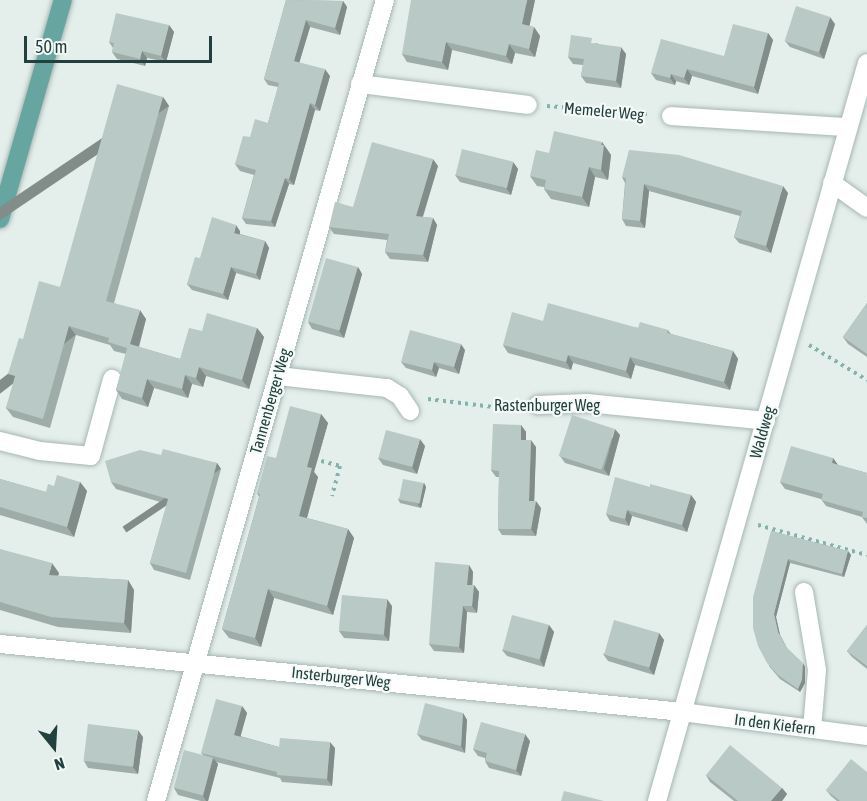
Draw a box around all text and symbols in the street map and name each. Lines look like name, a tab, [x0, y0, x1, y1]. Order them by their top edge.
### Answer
scale bar	[27, 24, 214, 62]
text: 50 m	[35, 36, 67, 57]
street label: Memeler Weg	[563, 98, 645, 124]
street label: Tannenberger Weg	[246, 346, 294, 456]
street label: Rastenburger Weg	[494, 395, 600, 415]
street label: Waldweg	[745, 404, 779, 460]
street label: Insterburger Weg	[291, 662, 391, 692]
street label: In den Kiefern	[733, 709, 817, 739]
north arrow	[24, 717, 84, 777]
text: N	[52, 754, 67, 774]

